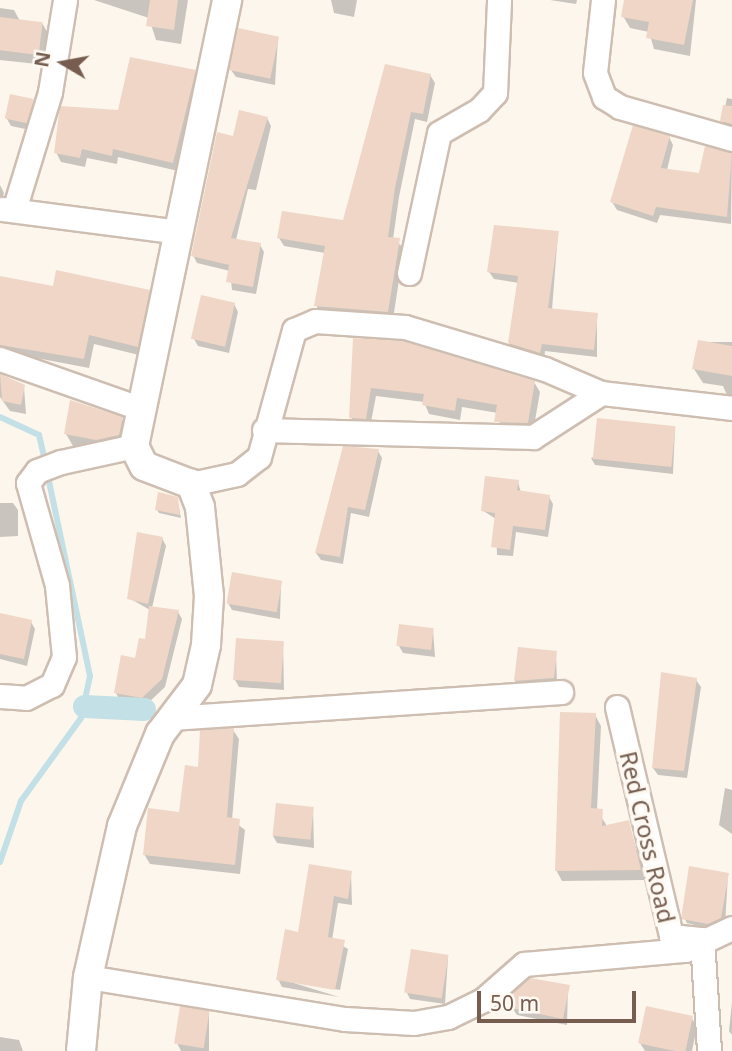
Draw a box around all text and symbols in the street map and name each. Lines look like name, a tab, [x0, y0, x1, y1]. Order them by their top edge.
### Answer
north arrow	[28, 28, 98, 98]
text: N	[28, 49, 56, 69]
street label: Red Cross Road	[614, 748, 682, 926]
scale bar	[480, 978, 639, 1022]
text: 50 m	[490, 989, 539, 1017]

